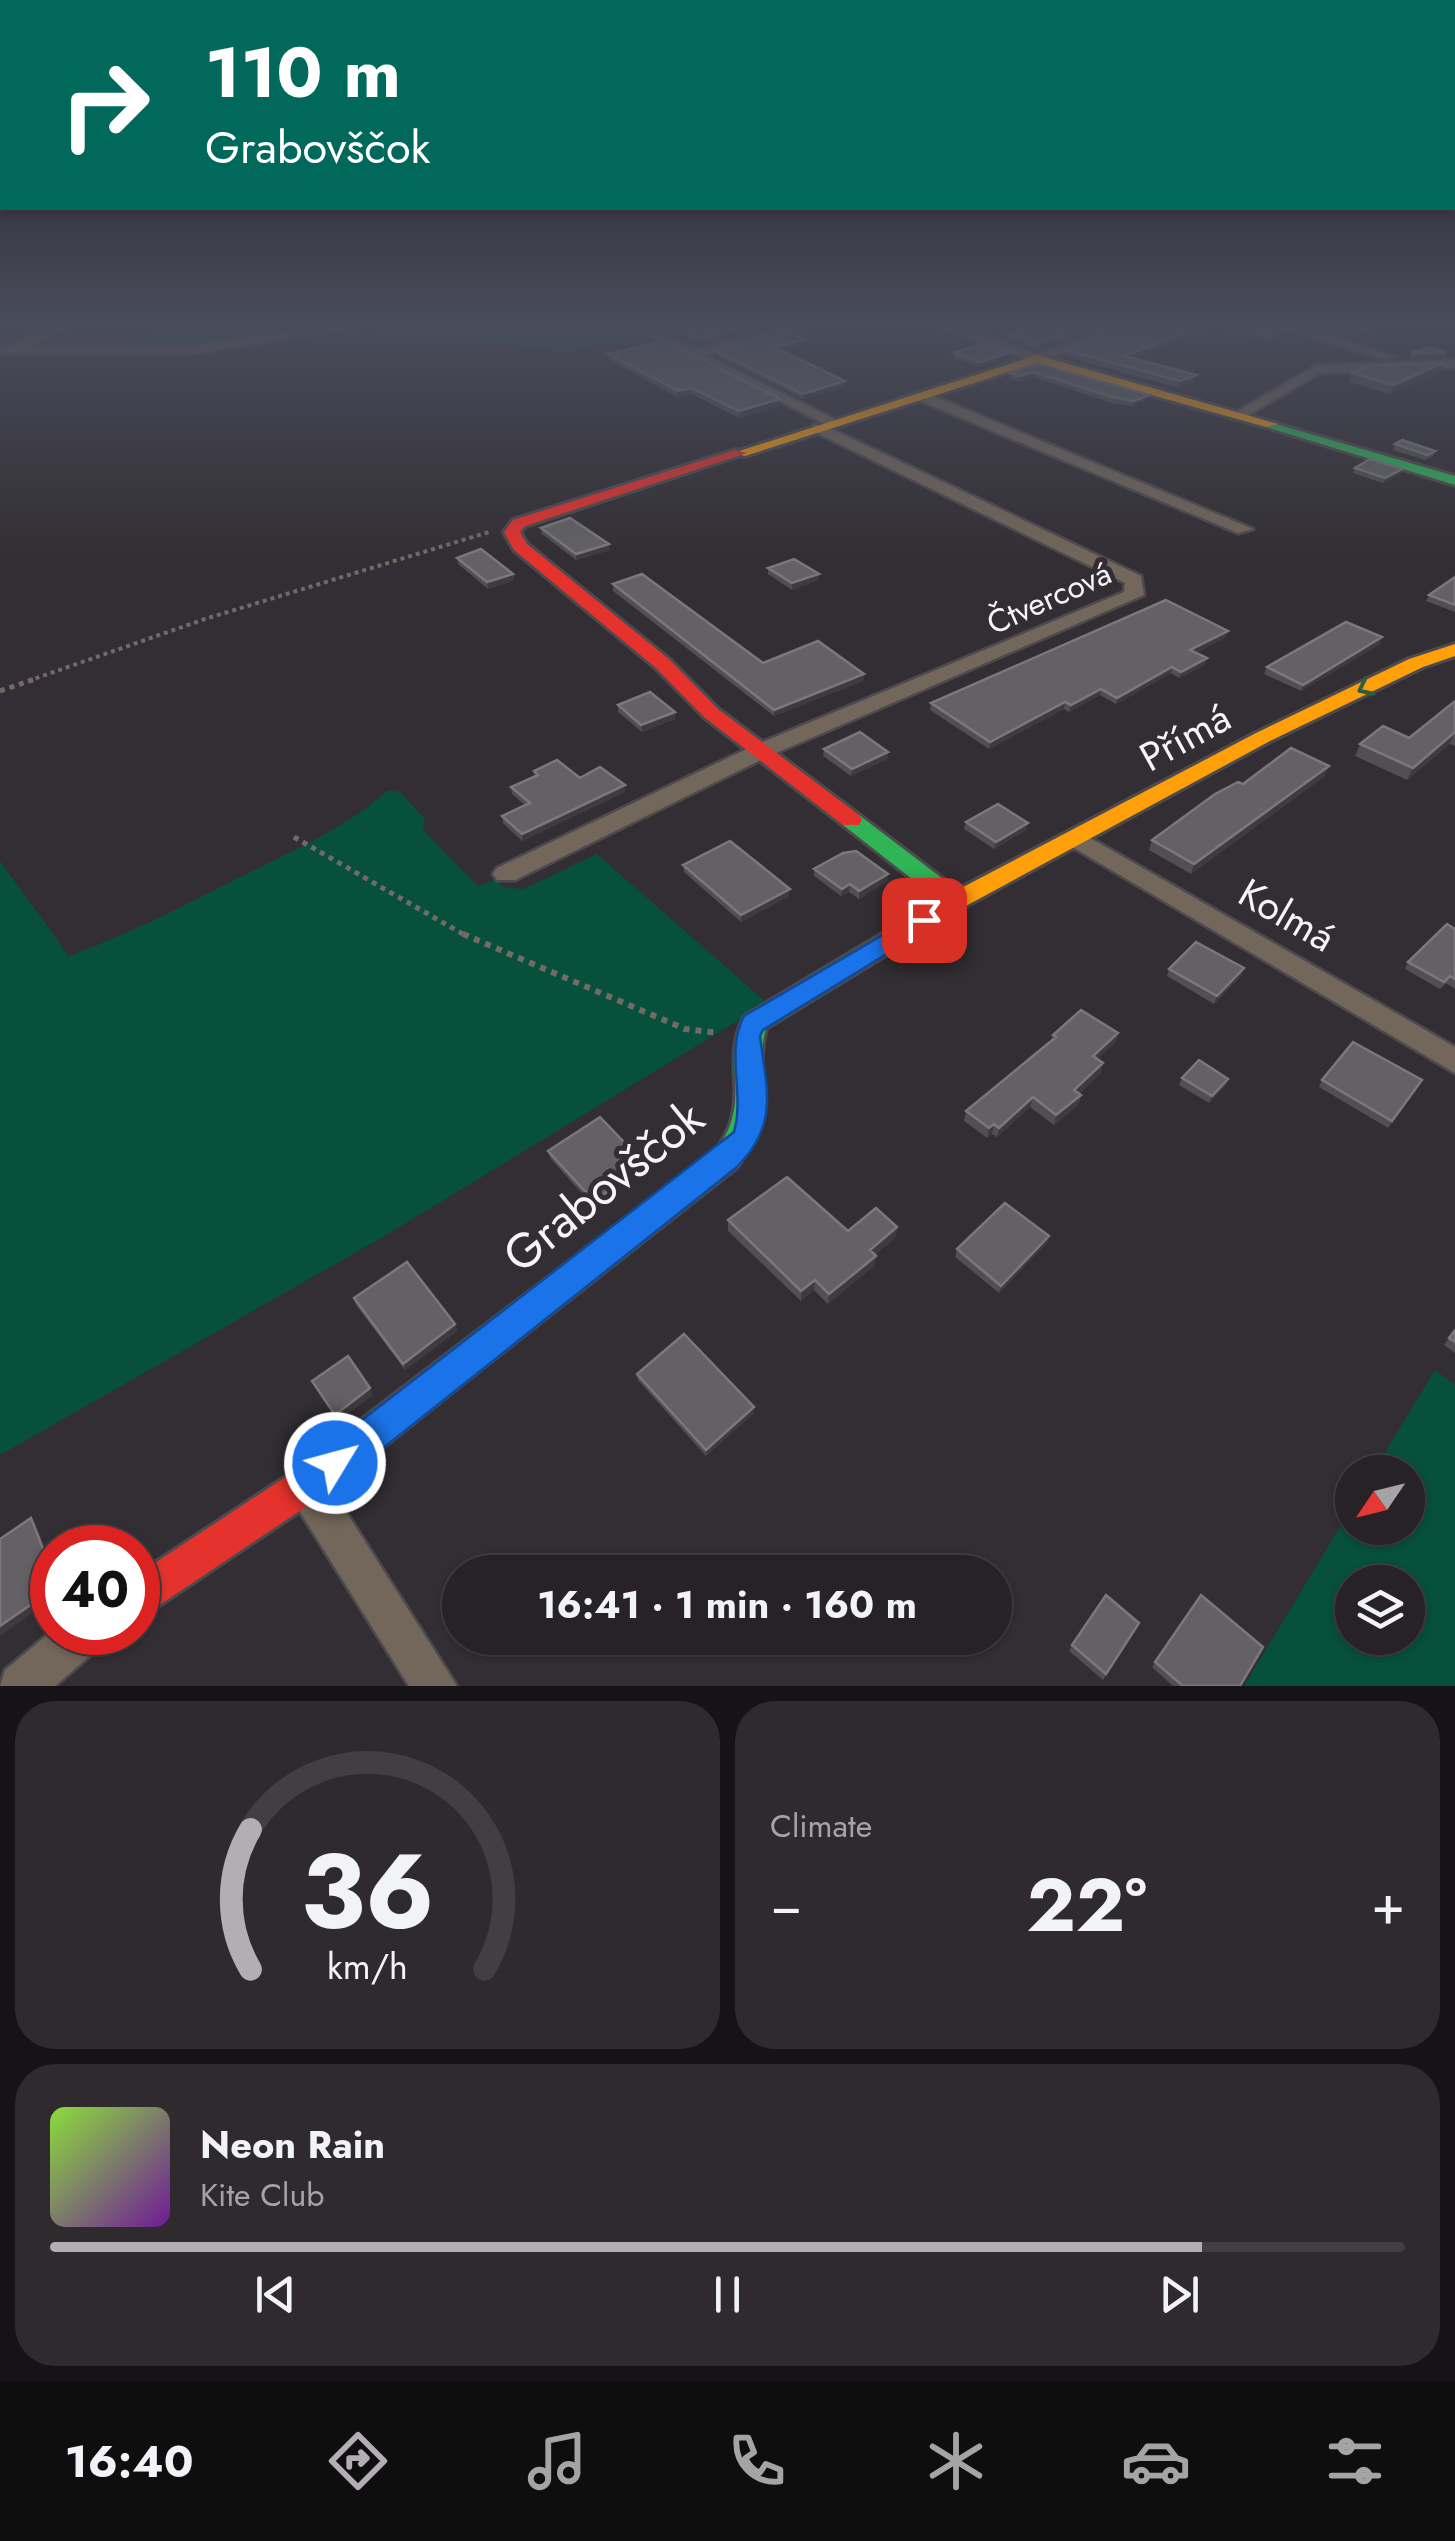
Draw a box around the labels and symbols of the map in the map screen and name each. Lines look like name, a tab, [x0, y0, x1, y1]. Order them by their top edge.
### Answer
street label: Čtvercová	[979, 550, 1119, 646]
one-way arrow	[1358, 675, 1376, 695]
street label: Přímá	[1129, 688, 1241, 786]
street label: Kolmá	[1228, 864, 1346, 966]
pin	[882, 878, 967, 963]
street label: Grabovščok	[488, 1083, 719, 1289]
position arrow	[283, 1411, 387, 1515]
north arrow	[1335, 1455, 1425, 1545]
speed limit sign: 40	[30, 1525, 160, 1655]

